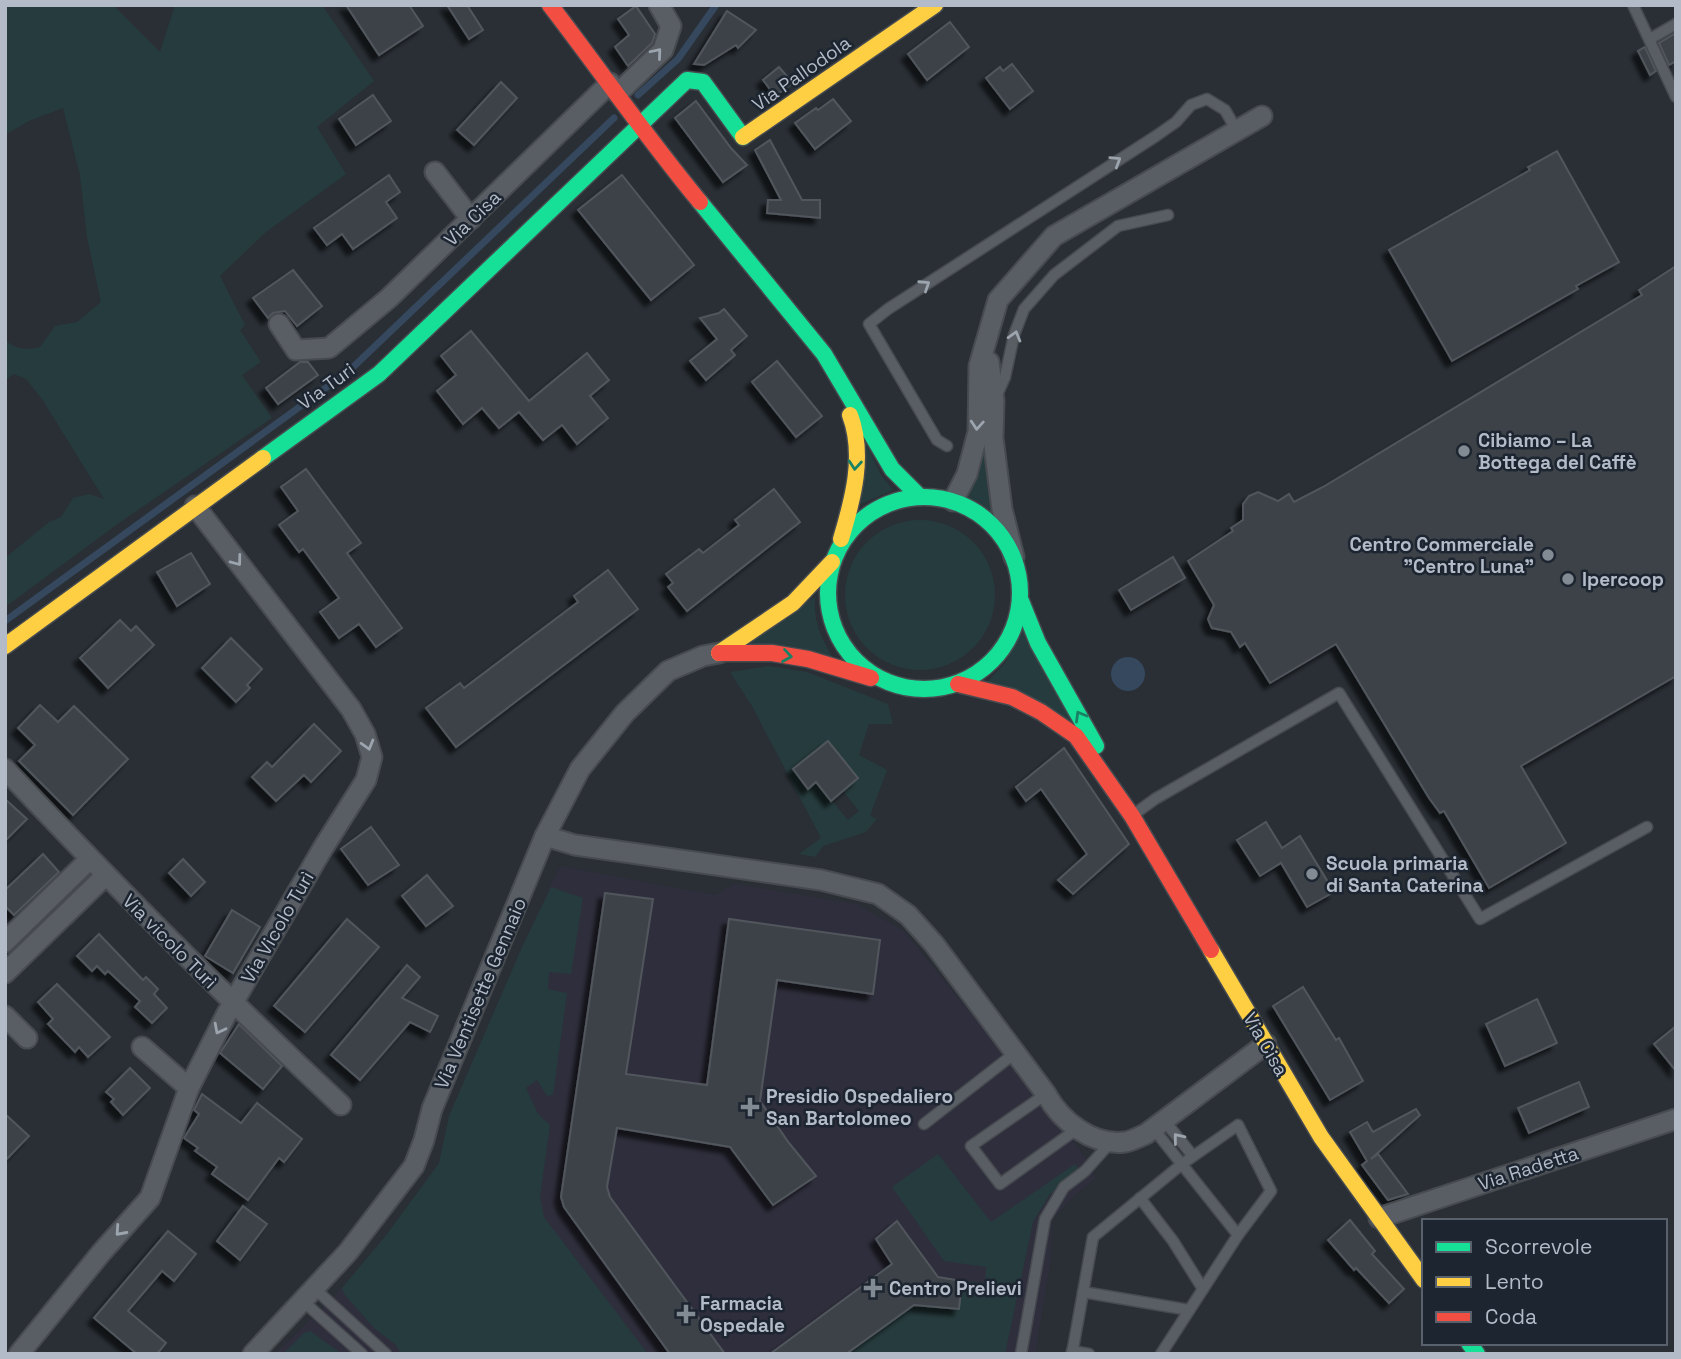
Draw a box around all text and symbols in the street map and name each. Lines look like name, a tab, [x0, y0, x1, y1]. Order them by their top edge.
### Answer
street label: Via Pallodola	[747, 30, 856, 117]
one-way arrow	[649, 49, 661, 62]
one-way arrow	[1108, 157, 1121, 170]
street label: Via Cisa	[439, 185, 506, 252]
one-way arrow	[917, 280, 930, 293]
one-way arrow	[1006, 330, 1021, 342]
street label: Via Turi	[293, 357, 360, 416]
one-way arrow	[970, 419, 985, 430]
place label: Cibiamo – La Bottega del Caffè	[1478, 428, 1637, 475]
marker: Cibiamo – La Bottega del Caffè	[1456, 443, 1472, 459]
one-way arrow	[848, 460, 863, 471]
place label: Centro Commerciale "Centro Luna"	[1349, 532, 1534, 579]
marker: Centro Commerciale "Centro Luna"	[1540, 547, 1556, 563]
one-way arrow	[228, 553, 241, 565]
place label: Ipercoop	[1582, 567, 1664, 592]
marker: Ipercoop	[1560, 571, 1576, 587]
one-way arrow	[781, 648, 793, 663]
one-way arrow	[1075, 711, 1088, 723]
one-way arrow	[360, 739, 375, 751]
place label: Scuola primaria di Santa Caterina	[1326, 851, 1484, 898]
marker: Scuola primaria di Santa Caterina	[1304, 866, 1320, 882]
street label: Via Vicolo Turì	[235, 867, 320, 988]
street label: Via vicolo Turì	[117, 889, 222, 994]
street label: Via Ventisette Gennaio	[429, 894, 532, 1093]
street label: Via Cisa	[1237, 1008, 1294, 1081]
one-way arrow	[213, 1022, 227, 1034]
place label: Presidio Ospedaliero San Bartolomeo	[766, 1084, 953, 1131]
marker: Presidio Ospedaliero San Bartolomeo	[740, 1097, 760, 1117]
one-way arrow	[1174, 1133, 1187, 1145]
street label: Via Radetta	[1475, 1140, 1582, 1196]
legend	[1422, 1219, 1667, 1345]
one-way arrow	[116, 1223, 128, 1236]
text: Scorrevole	[1485, 1233, 1592, 1260]
text: Lento	[1485, 1268, 1544, 1295]
place label: Centro Prelievi	[889, 1276, 1022, 1301]
marker: Centro Prelievi	[863, 1278, 883, 1298]
place label: Farmacia Ospedale	[700, 1291, 785, 1338]
text: Coda	[1485, 1303, 1537, 1330]
marker: Farmacia Ospedale	[678, 1306, 694, 1322]

